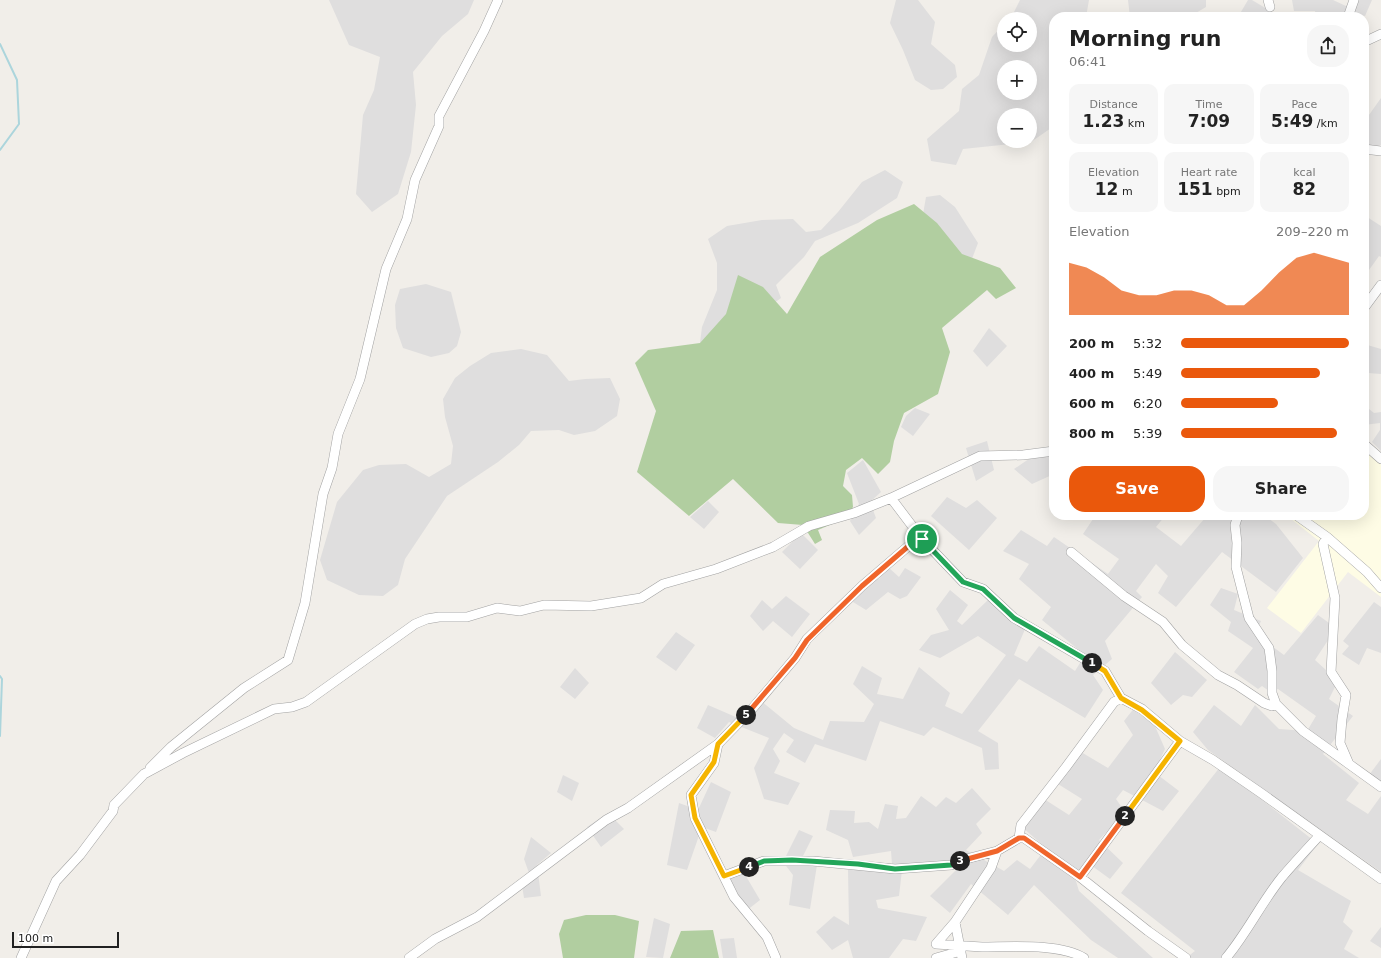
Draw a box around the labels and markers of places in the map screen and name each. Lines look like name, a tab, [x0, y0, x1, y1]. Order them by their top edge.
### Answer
pin	[905, 522, 939, 556]
pin: 1	[1082, 653, 1102, 673]
pin: 5	[736, 705, 756, 725]
pin: 2	[1115, 806, 1135, 826]
pin: 3	[950, 851, 970, 871]
pin: 4	[739, 857, 759, 877]

